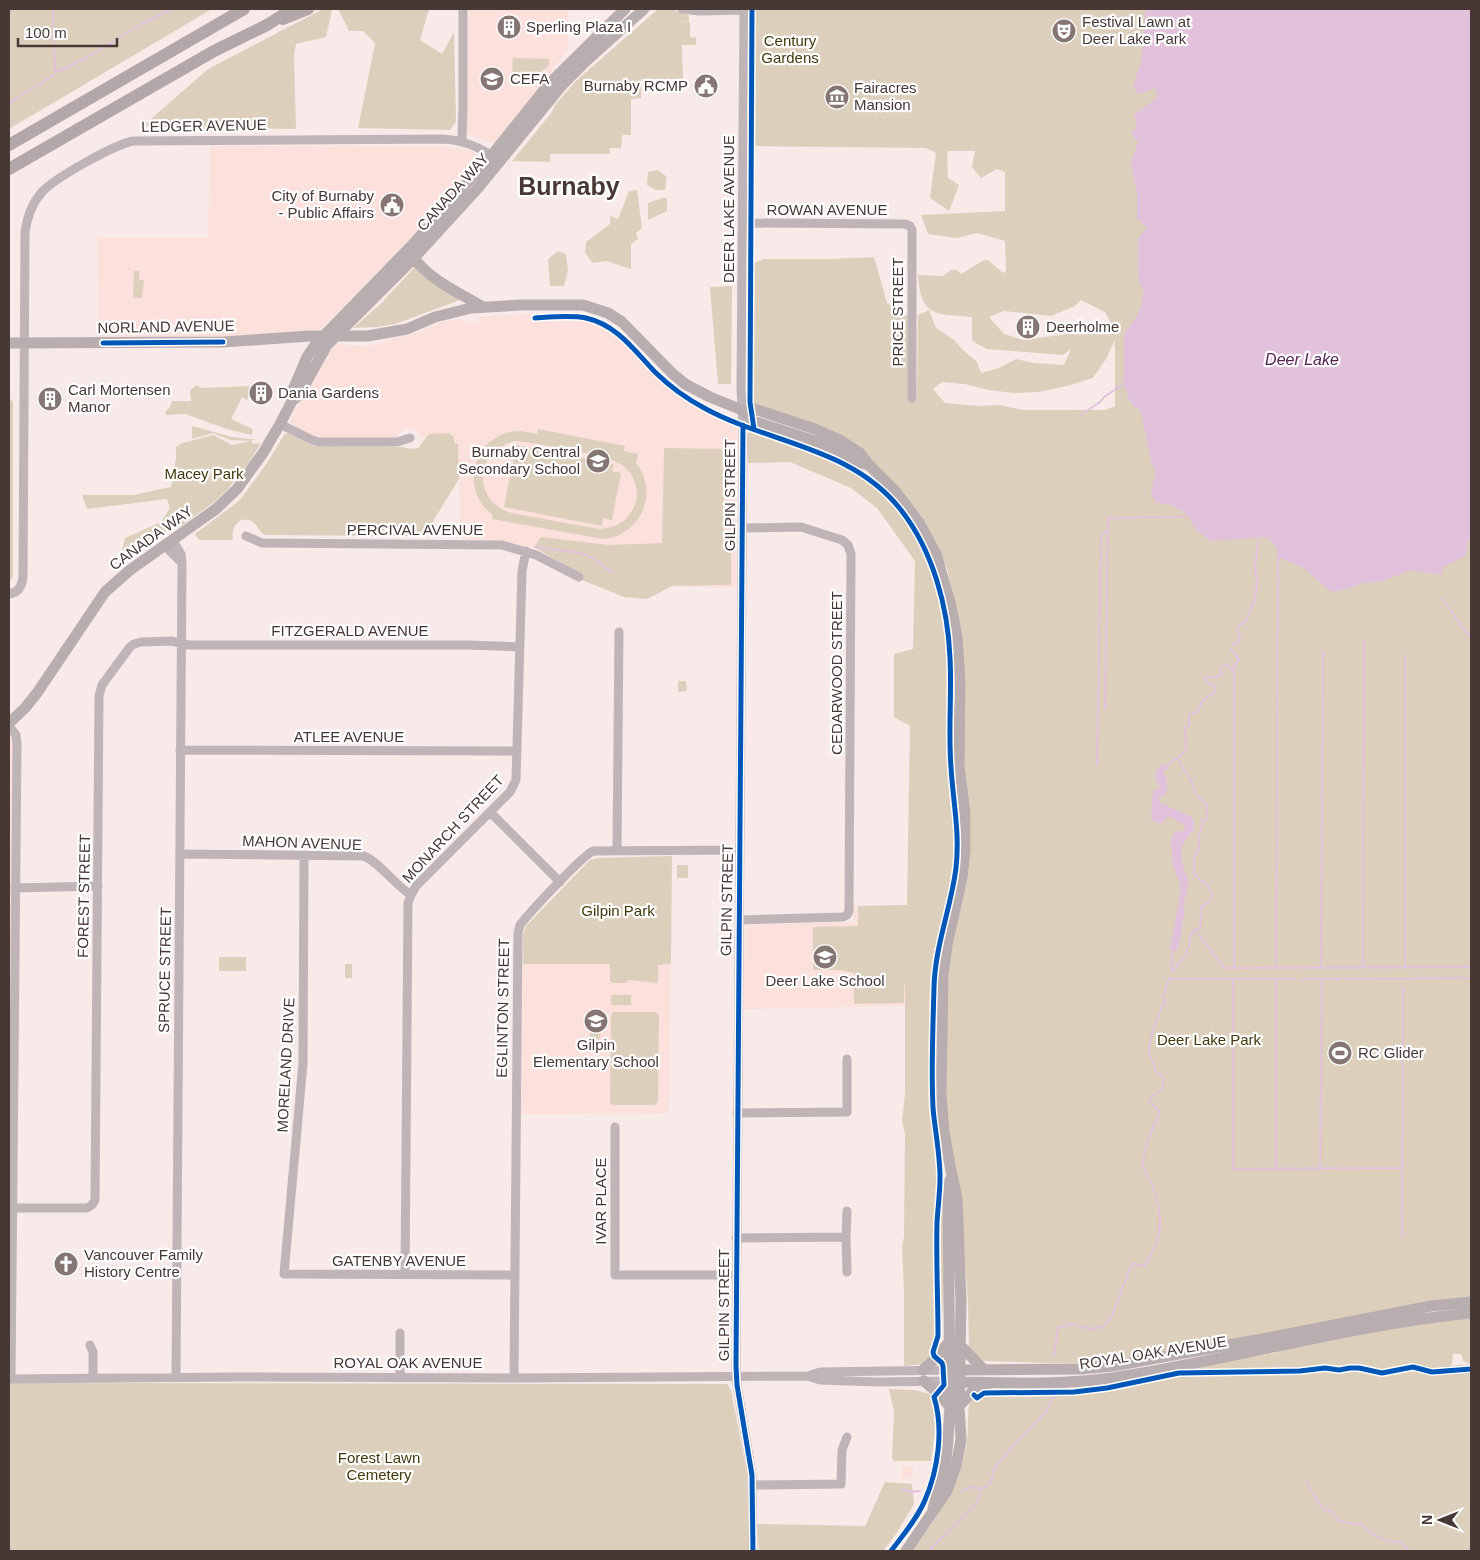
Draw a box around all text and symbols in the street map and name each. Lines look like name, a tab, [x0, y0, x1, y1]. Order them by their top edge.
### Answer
place label: Festival Lawn at Deer Lake Park	[1082, 13, 1191, 47]
building icon: Sperling Plaza I	[496, 14, 522, 40]
scale bar	[18, 15, 116, 47]
place label: Sperling Plaza I	[526, 18, 631, 35]
theatre icon: Festival Lawn at Deer Lake Park	[1051, 18, 1077, 44]
text: 100 m	[25, 24, 67, 41]
park label: Century Gardens	[761, 32, 819, 66]
school or university icon: CEFA	[479, 66, 505, 92]
place label: CEFA	[510, 70, 549, 87]
public building icon: Burnaby RCMP	[693, 73, 719, 99]
place label: Burnaby RCMP	[584, 77, 688, 94]
place label: Fairacres Mansion	[854, 79, 917, 113]
museum icon: Fairacres Mansion	[824, 84, 850, 110]
street label: LEDGER AVENUE	[141, 116, 267, 135]
street label: DEER LAKE AVENUE	[720, 135, 737, 283]
street label: CANADA WAY	[413, 149, 492, 234]
district label: Burnaby	[518, 172, 620, 200]
place label: City of Burnaby - Public Affairs	[271, 187, 374, 221]
public building icon: City of Burnaby - Public Affairs	[379, 192, 405, 218]
street label: ROWAN AVENUE	[767, 201, 887, 218]
street label: PRICE STREET	[889, 257, 906, 367]
building icon: Deerholme	[1015, 314, 1041, 340]
street label: NORLAND AVENUE	[97, 317, 235, 336]
place label: Deerholme	[1046, 318, 1119, 335]
water label: Deer Lake	[1265, 351, 1339, 368]
building icon: Dania Gardens	[248, 380, 274, 406]
place label: Carl Mortensen Manor	[68, 381, 171, 415]
place label: Dania Gardens	[278, 384, 379, 401]
building icon: Carl Mortensen Manor	[37, 386, 63, 412]
street label: GILPIN STREET	[721, 439, 738, 551]
place label: Burnaby Central Secondary School	[458, 443, 580, 477]
school or university icon: Burnaby Central Secondary School	[585, 448, 611, 474]
park label: Macey Park	[164, 465, 244, 482]
street label: CANADA WAY	[106, 502, 195, 573]
street label: PERCIVAL AVENUE	[347, 521, 483, 538]
street label: CEDARWOOD STREET	[828, 591, 845, 755]
street label: FITZGERALD AVENUE	[271, 622, 429, 639]
street label: ATLEE AVENUE	[294, 728, 404, 745]
street label: MONARCH STREET	[398, 771, 507, 886]
street label: MAHON AVENUE	[242, 832, 362, 853]
street label: FOREST STREET	[74, 834, 93, 958]
street label: GILPIN STREET	[717, 844, 736, 956]
park label: Gilpin Park	[581, 902, 655, 919]
street label: SPRUCE STREET	[155, 907, 174, 1033]
street label: EGLINTON STREET	[493, 938, 512, 1078]
school or university icon: Deer Lake School	[812, 944, 838, 970]
place label: Deer Lake School	[765, 972, 885, 989]
street label: MORELAND DRIVE	[273, 997, 298, 1133]
school or university icon: Gilpin Elementary School	[583, 1008, 609, 1034]
park label: Deer Lake Park	[1157, 1031, 1262, 1048]
place label: Gilpin Elementary School	[533, 1036, 659, 1070]
sports icon: RC Glider	[1327, 1040, 1353, 1066]
place label: RC Glider	[1358, 1044, 1424, 1061]
street label: IVAR PLACE	[592, 1157, 609, 1245]
place label: Vancouver Family History Centre	[84, 1246, 203, 1280]
street label: GILPIN STREET	[715, 1249, 732, 1361]
church icon: Vancouver Family History Centre	[53, 1251, 79, 1277]
street label: GATENBY AVENUE	[332, 1252, 466, 1269]
street label: ROYAL OAK AVENUE	[1078, 1332, 1228, 1373]
street label: ROYAL OAK AVENUE	[334, 1354, 482, 1371]
park label: Forest Lawn Cemetery	[338, 1449, 420, 1483]
north arrow	[1415, 1495, 1465, 1545]
text: N	[1419, 1515, 1435, 1525]

